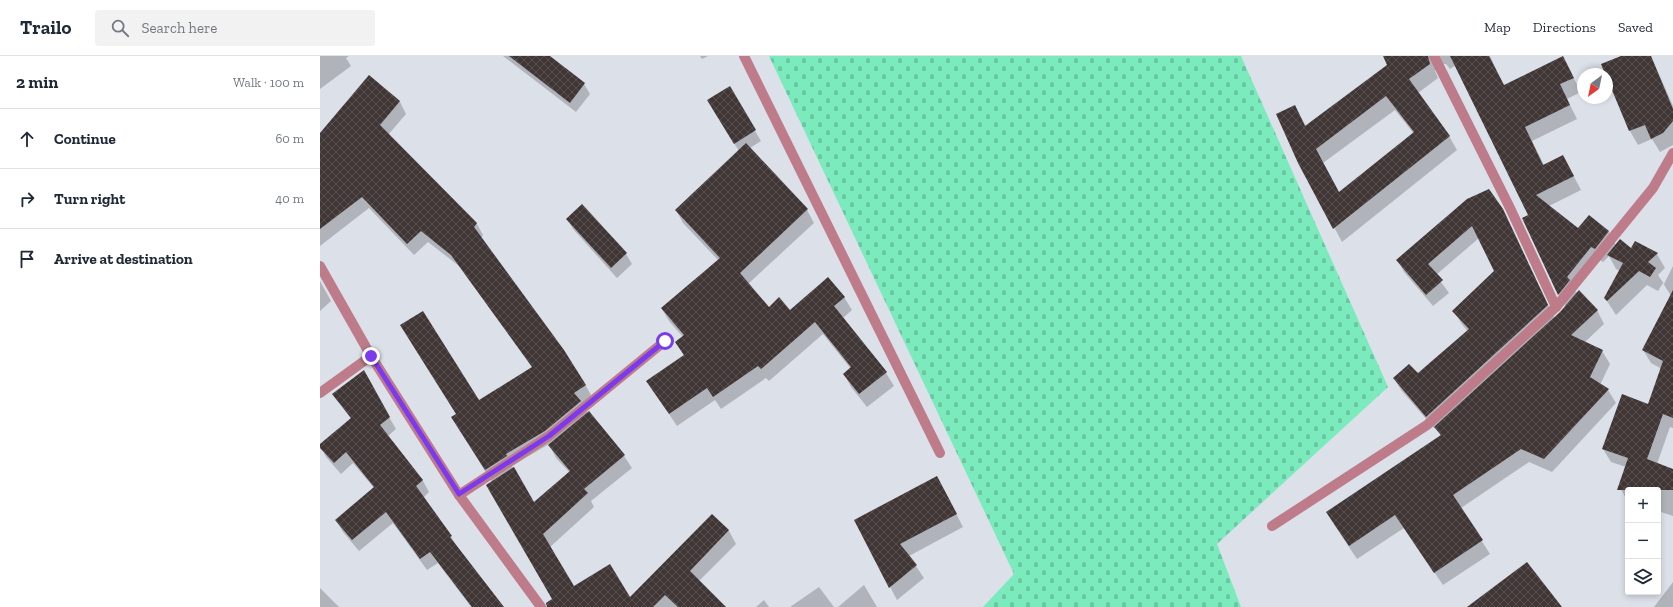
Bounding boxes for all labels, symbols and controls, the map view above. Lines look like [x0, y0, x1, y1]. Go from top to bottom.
search box [95, 10, 375, 46]
text: Trailo [20, 16, 71, 39]
icon: search [109, 17, 131, 39]
text: Search here [141, 19, 217, 37]
text: Map [1484, 19, 1511, 36]
text: Directions [1533, 19, 1596, 36]
text: Saved [1618, 19, 1653, 36]
north arrow [1577, 68, 1613, 104]
text: 2 min [16, 72, 58, 92]
text: Walk · 100 m [233, 75, 304, 90]
icon: ahead [16, 128, 38, 150]
text: Continue [54, 130, 116, 148]
text: 60 m [275, 131, 304, 146]
icon: right [16, 188, 38, 210]
text: Turn right [54, 190, 125, 208]
text: 40 m [275, 191, 304, 206]
icon: arrive [16, 248, 38, 270]
text: Arrive at destination [54, 250, 193, 268]
route start [656, 332, 674, 350]
route end [362, 347, 380, 365]
map controls [1625, 487, 1661, 595]
button: + [1625, 487, 1661, 523]
button: − [1625, 523, 1661, 559]
button: layers [1625, 559, 1661, 595]

